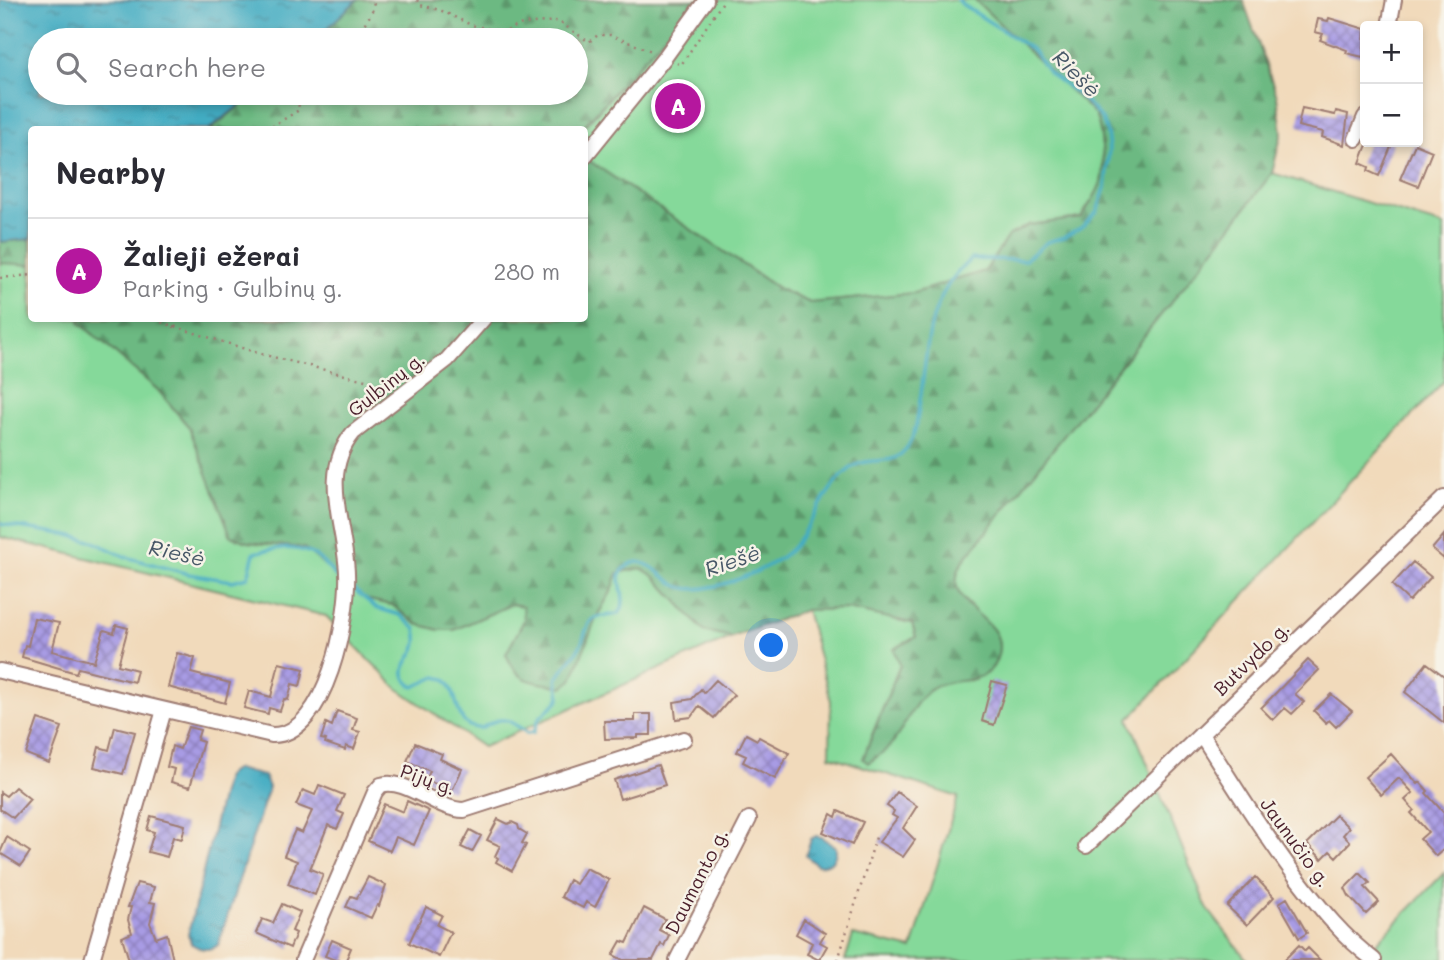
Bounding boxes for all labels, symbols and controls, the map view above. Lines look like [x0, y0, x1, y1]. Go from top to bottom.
map controls [1360, 21, 1423, 147]
button: + [1360, 21, 1423, 84]
search box [28, 28, 588, 105]
water label: Riešė [1047, 43, 1107, 103]
icon: search [52, 48, 90, 86]
text: Search here [108, 50, 266, 84]
pin: A [655, 80, 701, 132]
button: − [1360, 84, 1423, 147]
text: Nearby [56, 152, 166, 192]
text: Žalieji ežerai [123, 239, 301, 273]
text: A [71, 256, 87, 286]
text: 280 m [493, 256, 560, 286]
text: Parking · Gulbinų g. [123, 273, 343, 303]
street label: Gulbinų g. [343, 346, 429, 422]
water label: Riešė [146, 532, 208, 572]
water label: Riešė [701, 538, 763, 582]
street label: Butvydo g. [1208, 615, 1294, 701]
your location [754, 628, 788, 662]
street label: Pijų g. [397, 758, 459, 800]
street label: Jaunučio g. [1255, 792, 1337, 892]
street label: Daumanto g. [659, 824, 733, 938]

